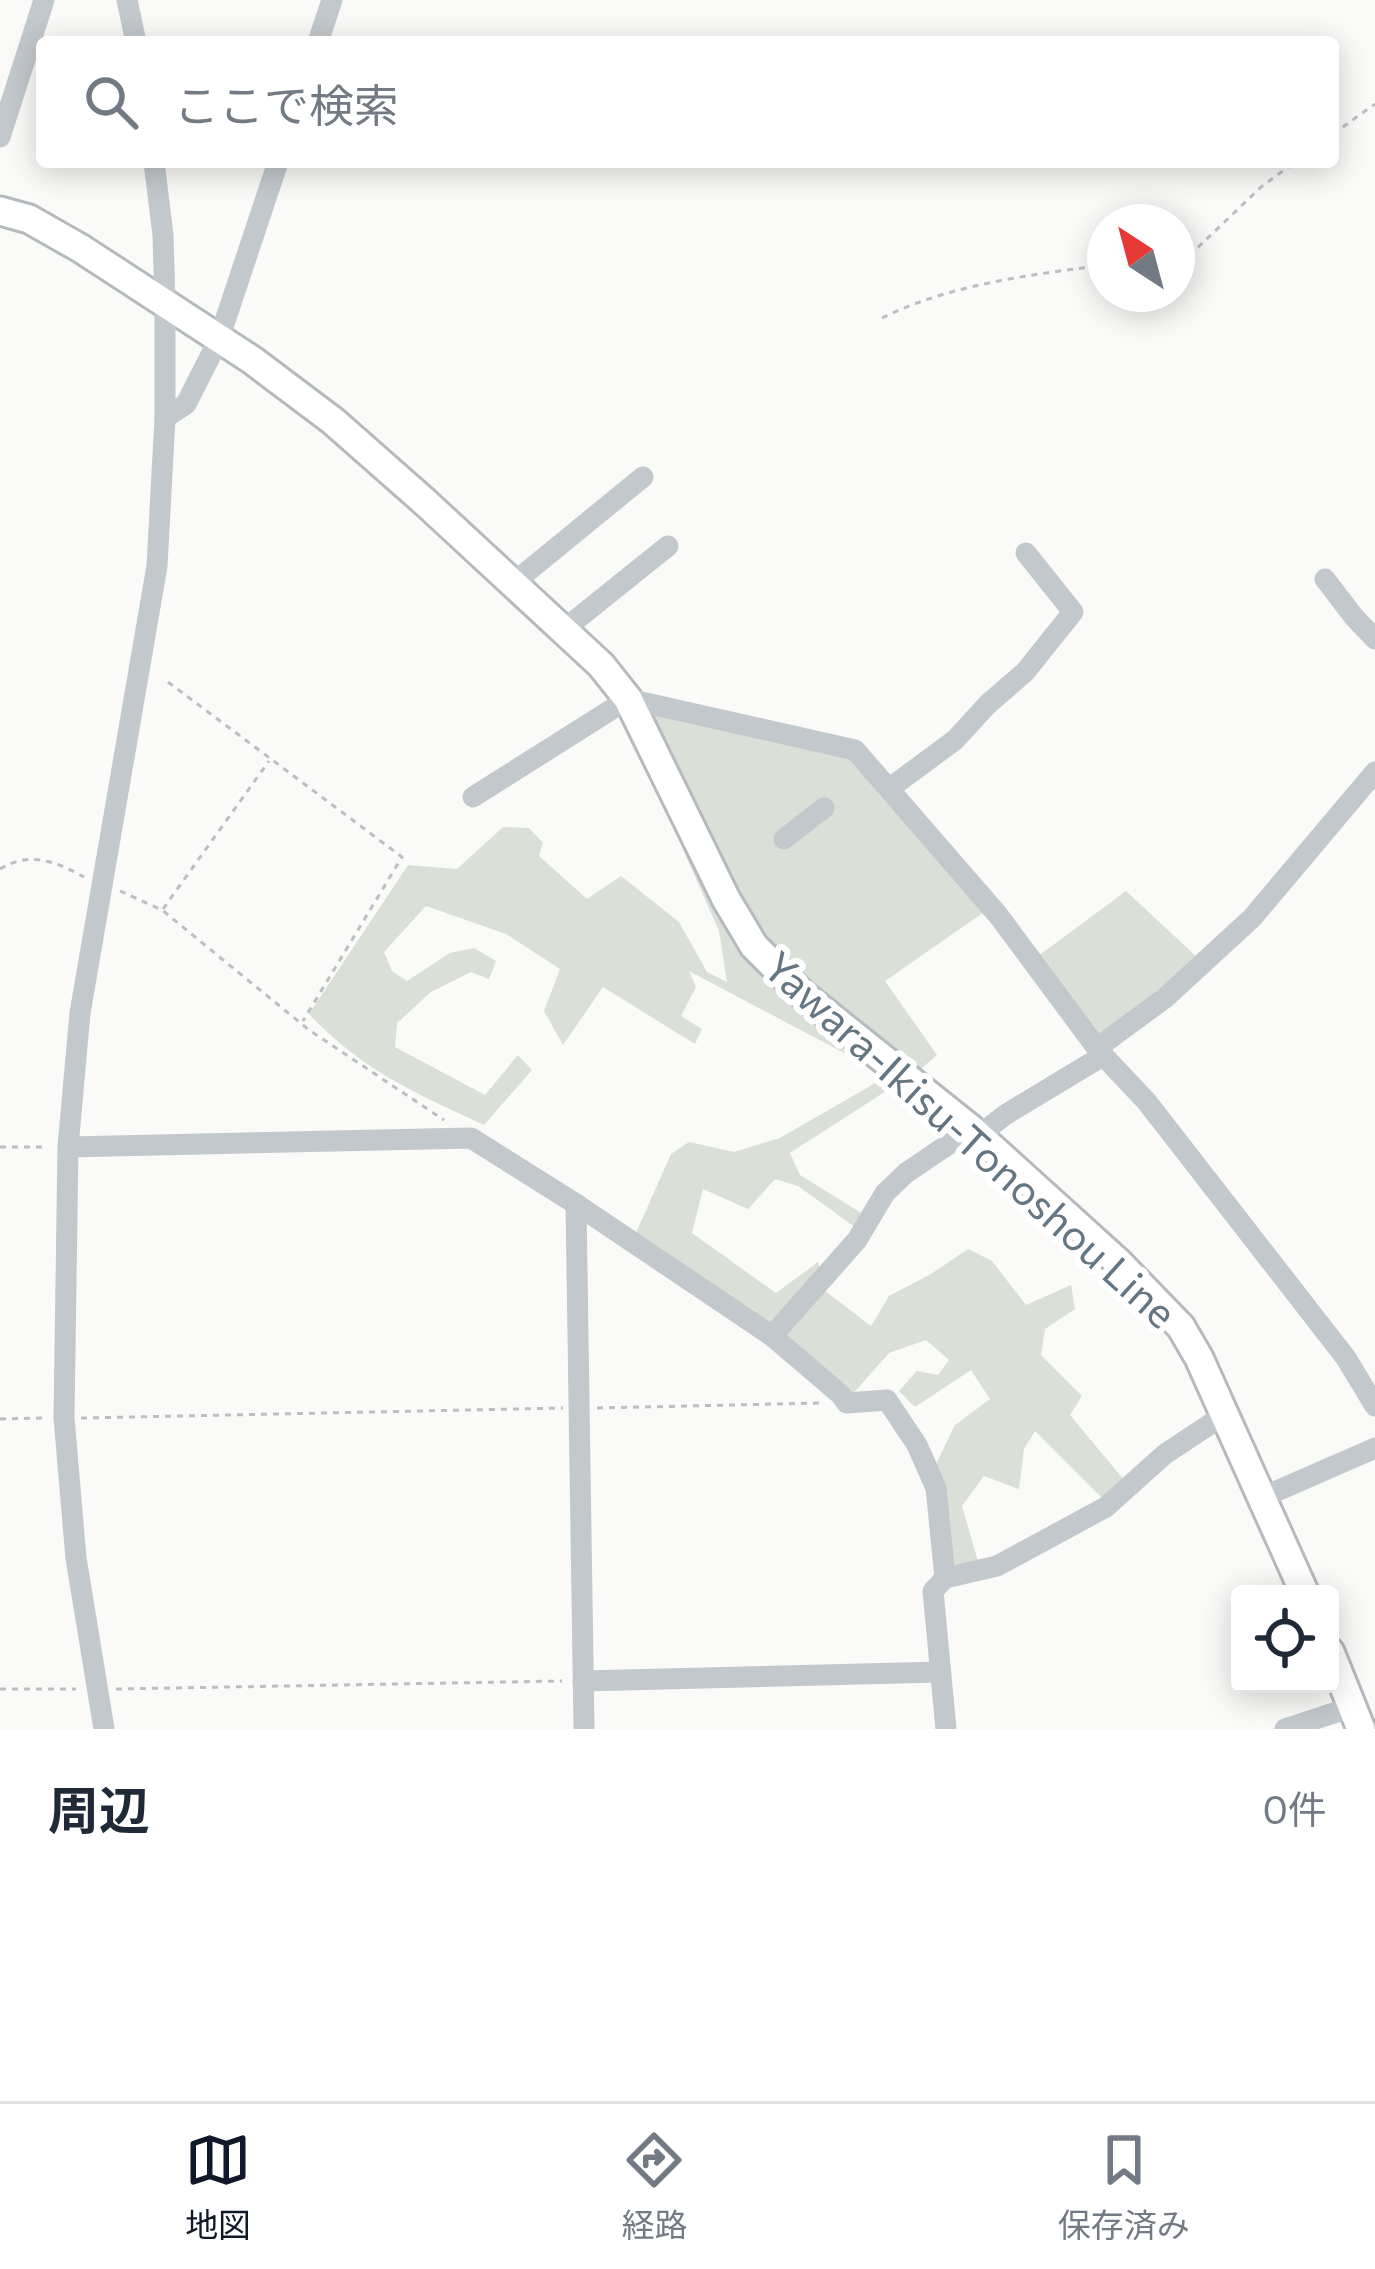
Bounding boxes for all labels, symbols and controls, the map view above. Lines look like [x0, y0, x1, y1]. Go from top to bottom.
search box [36, 36, 1339, 168]
icon: search [78, 69, 144, 135]
text: ここで検索 [174, 76, 399, 131]
north arrow [1087, 204, 1195, 312]
street label: Yawara-Ikisu-Tonoshou Line [754, 939, 1188, 1338]
map controls [1231, 1585, 1339, 1693]
button: locate [1231, 1585, 1339, 1693]
text: 周辺 [48, 1777, 150, 1840]
text: 0件 [1263, 1784, 1327, 1832]
tab: 地図 [185, 2127, 251, 2247]
tab: 経路 [621, 2127, 687, 2247]
tab: 保存済み [1058, 2127, 1190, 2247]

